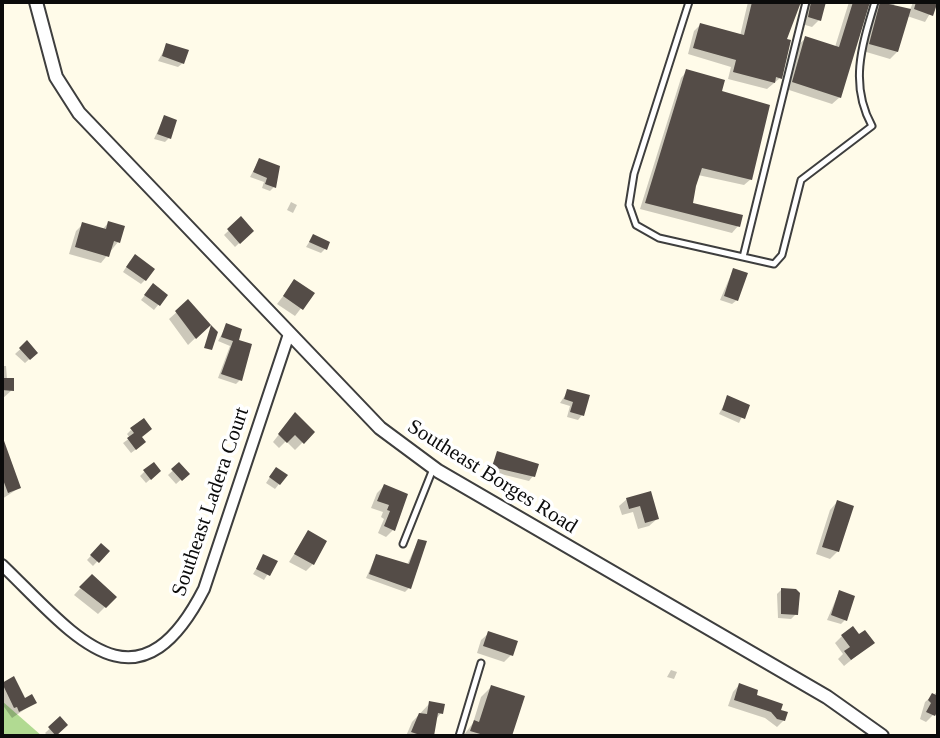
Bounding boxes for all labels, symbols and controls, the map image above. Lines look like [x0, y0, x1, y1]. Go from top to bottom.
street label: Southeast Ladera Court [167, 404, 255, 600]
street label: Southeast Borges Road [402, 414, 582, 540]

